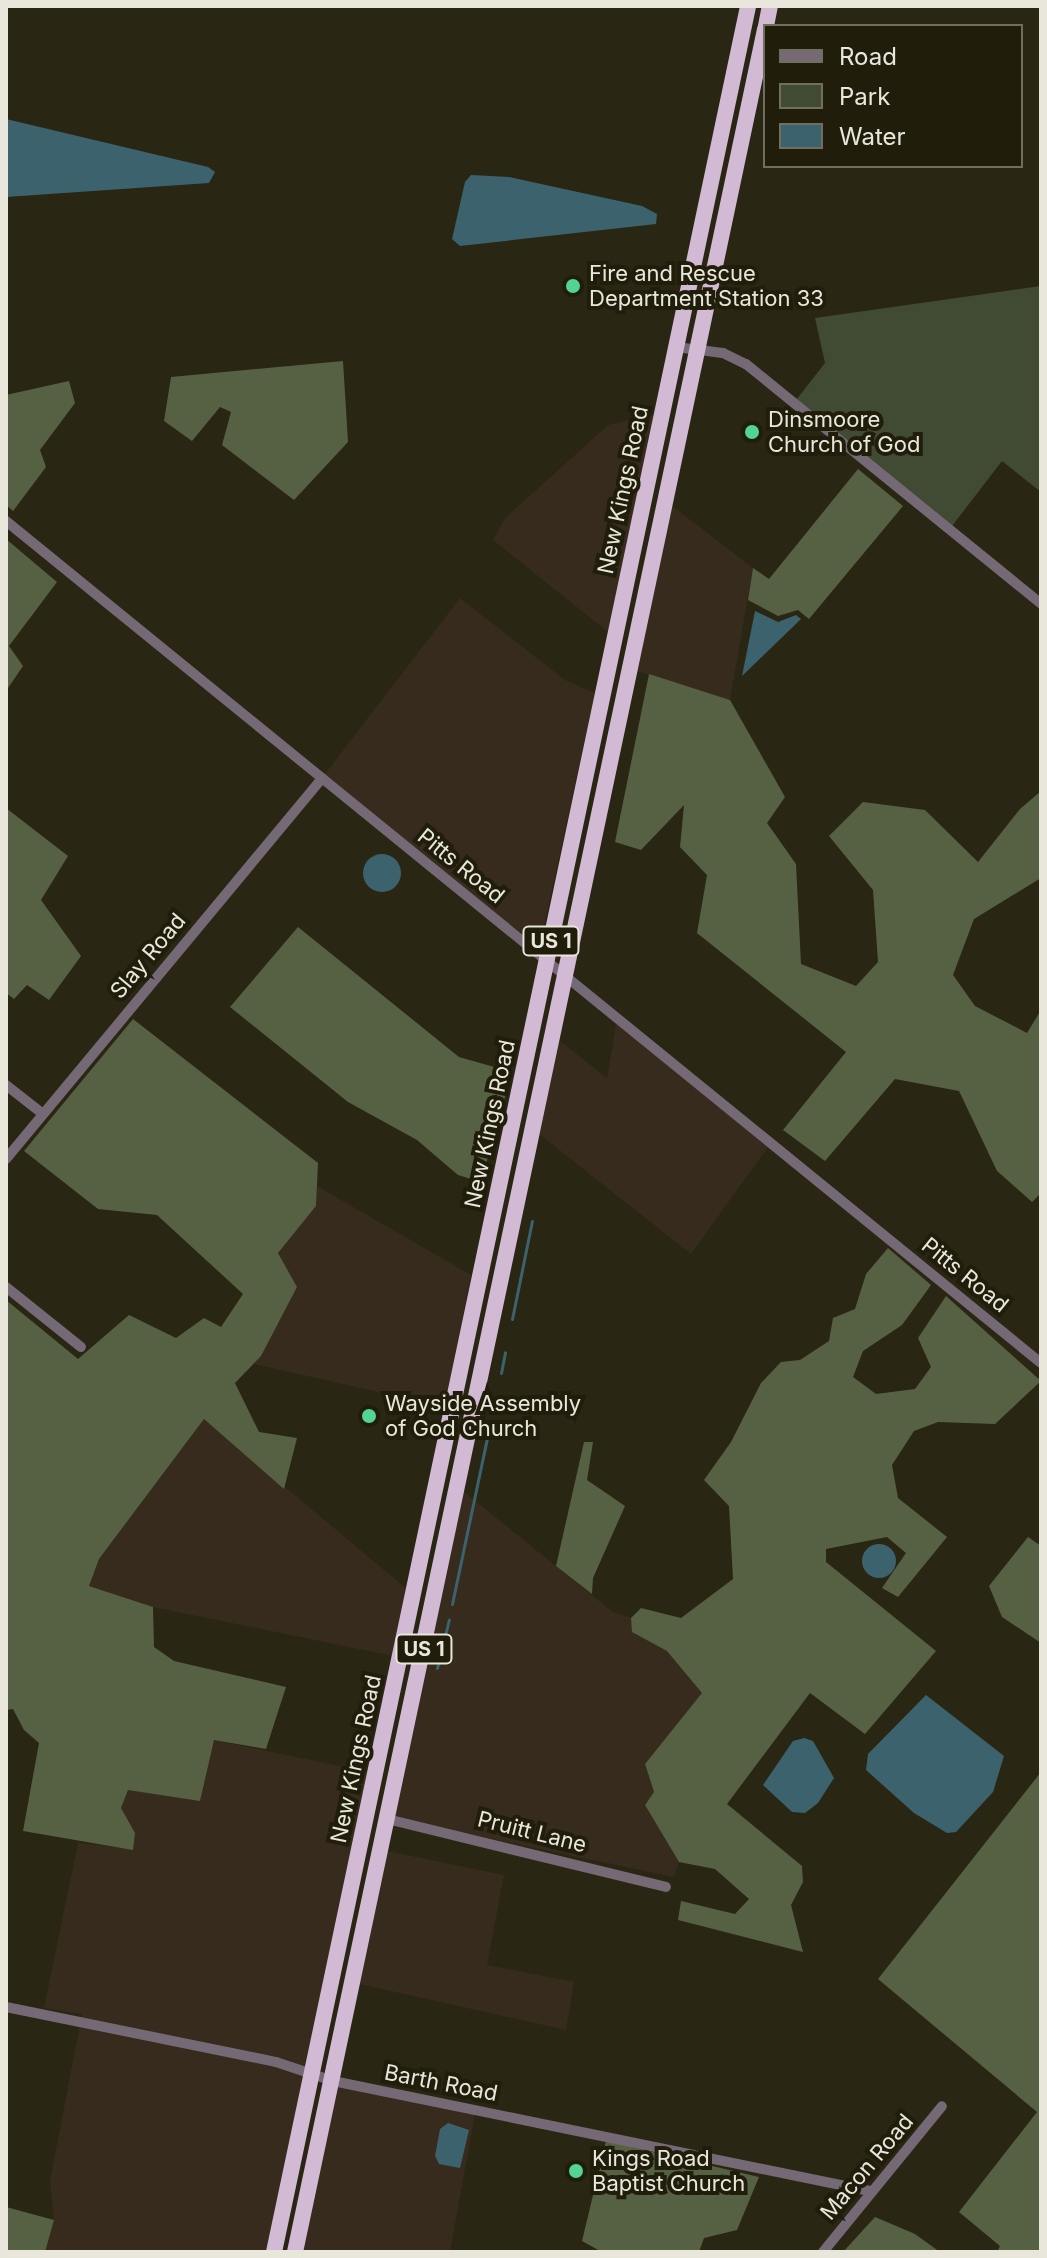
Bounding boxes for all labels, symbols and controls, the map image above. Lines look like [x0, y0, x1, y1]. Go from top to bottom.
legend [763, 24, 1023, 168]
text: Road [839, 42, 897, 71]
text: Park [839, 82, 890, 111]
text: Water [839, 122, 906, 151]
place label: Fire and Rescue Department Station 33 [589, 260, 824, 312]
marker: Fire and Rescue Department Station 33 [564, 277, 582, 295]
street label: New Kings Road [592, 404, 654, 576]
place label: Dinsmoore Church of God [768, 406, 920, 458]
marker: Dinsmoore Church of God [743, 423, 761, 441]
street label: Pitts Road [412, 823, 510, 909]
street label: Slay Road [105, 908, 191, 1004]
road number: US 1 [521, 925, 581, 957]
street label: New Kings Road [459, 1038, 521, 1210]
street label: Pitts Road [916, 1232, 1014, 1318]
place label: Wayside Assembly of God Church [385, 1390, 581, 1442]
marker: Wayside Assembly of God Church [360, 1407, 378, 1425]
road number: US 1 [394, 1633, 454, 1665]
street label: New Kings Road [325, 1673, 387, 1845]
street label: Pruitt Lane [475, 1806, 589, 1858]
street label: Barth Road [382, 2059, 500, 2107]
street label: Macon Road [815, 2109, 919, 2225]
place label: Kings Road Baptist Church [592, 2145, 745, 2196]
marker: Kings Road Baptist Church [567, 2162, 585, 2180]

